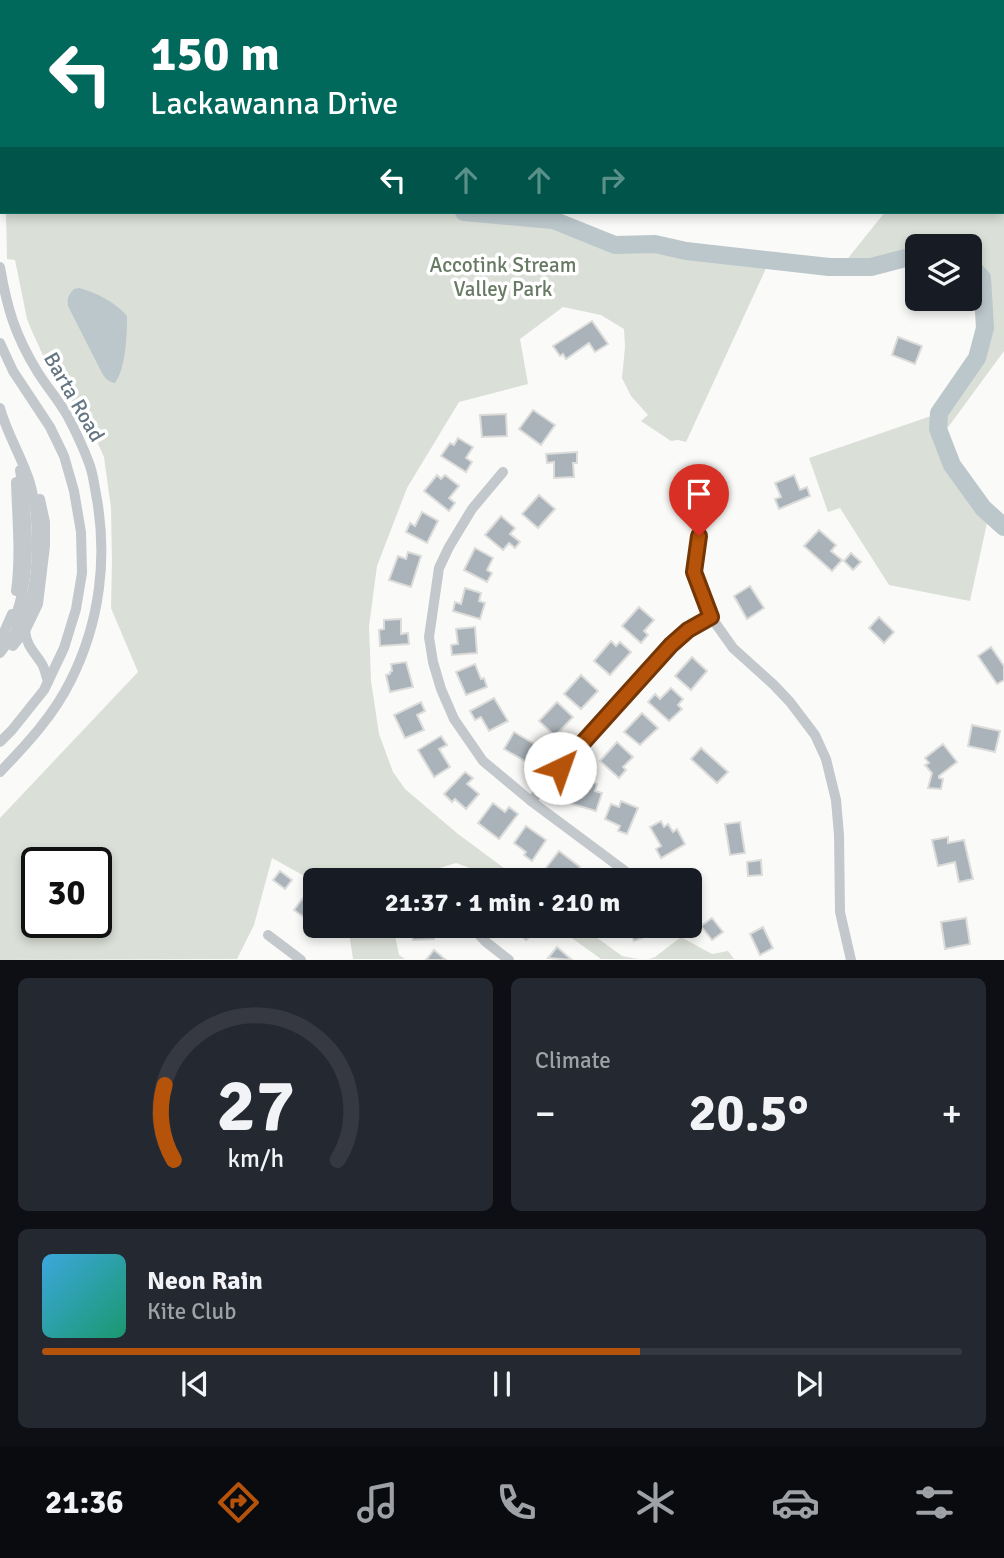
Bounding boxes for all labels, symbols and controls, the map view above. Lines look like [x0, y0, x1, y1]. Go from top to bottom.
text: 150 m [150, 24, 280, 84]
icon: left [35, 28, 126, 119]
text: Lackawanna Drive [150, 84, 398, 123]
icon: left [374, 161, 412, 199]
icon: ahead [447, 161, 485, 199]
icon: ahead [520, 161, 558, 199]
icon: right [593, 161, 631, 199]
map controls [905, 234, 982, 311]
button: layers [905, 234, 982, 311]
park label: Accotink Stream Valley Park [429, 252, 577, 302]
street label: Barta Road [38, 348, 110, 446]
pin [669, 464, 729, 536]
icon: arrive [680, 475, 718, 513]
position arrow [523, 731, 597, 805]
speed limit sign: 30 [21, 847, 112, 938]
text: 21:37 · 1 min · 210 m [385, 887, 620, 919]
text: Climate [535, 1046, 611, 1075]
text: 27 [216, 1063, 295, 1152]
text: 20.5° [689, 1081, 808, 1145]
text: − [535, 1090, 556, 1137]
text: + [941, 1090, 962, 1137]
text: km/h [227, 1143, 284, 1174]
text: Neon Rain [147, 1265, 263, 1297]
text: Kite Club [147, 1297, 236, 1326]
icon: previous [176, 1365, 214, 1403]
icon: pause [483, 1365, 521, 1403]
icon: next [790, 1365, 828, 1403]
icon: directions [214, 1478, 263, 1527]
icon: music [353, 1478, 402, 1527]
icon: phone [492, 1478, 541, 1527]
icon: climate [631, 1478, 680, 1527]
icon: car [771, 1478, 820, 1527]
icon: filters [910, 1478, 959, 1527]
text: 21:36 [45, 1483, 124, 1522]

